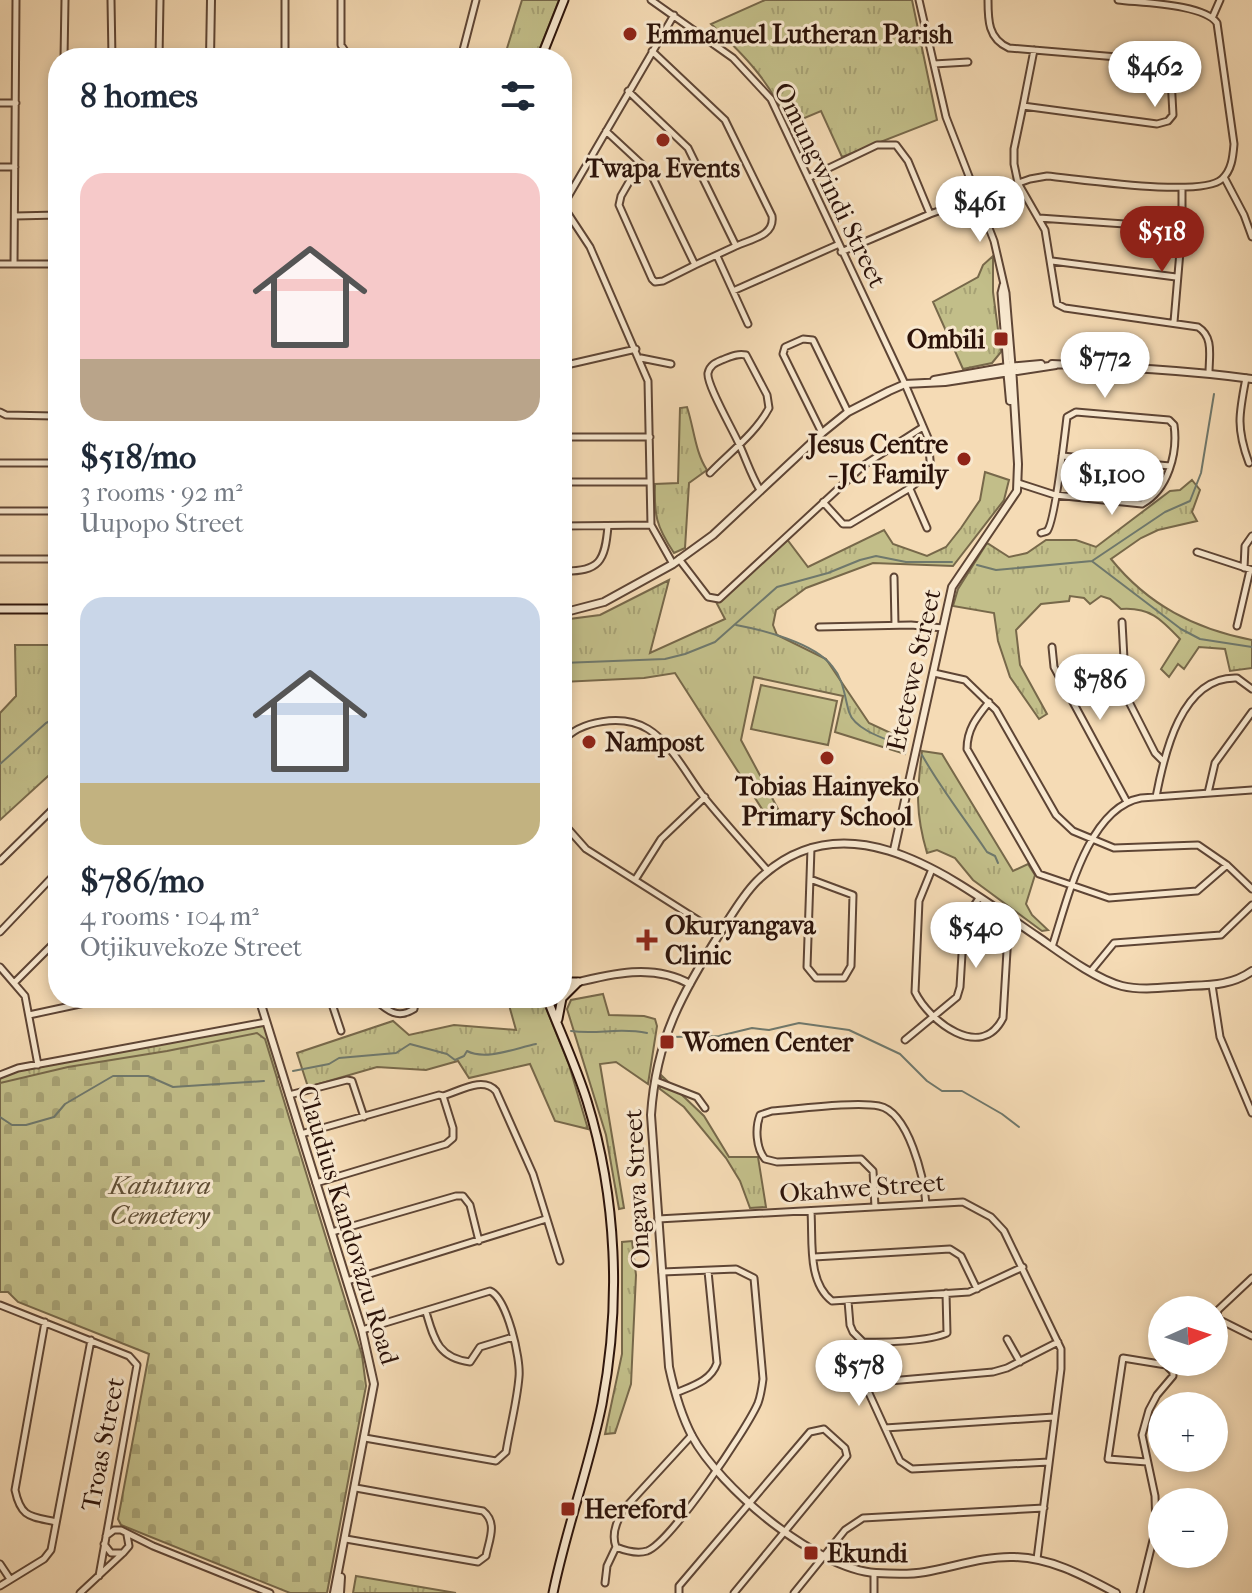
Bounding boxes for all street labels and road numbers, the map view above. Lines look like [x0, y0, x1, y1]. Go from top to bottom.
street label: Omungwindi Street [767, 77, 893, 293]
street label: Etetewe Street [880, 585, 948, 754]
street label: Claudius Kandovazu Road [291, 1082, 406, 1369]
street label: Ongava Street [617, 1108, 657, 1270]
street label: Okahwe Street [778, 1167, 946, 1209]
street label: Troas Street [75, 1374, 131, 1514]

